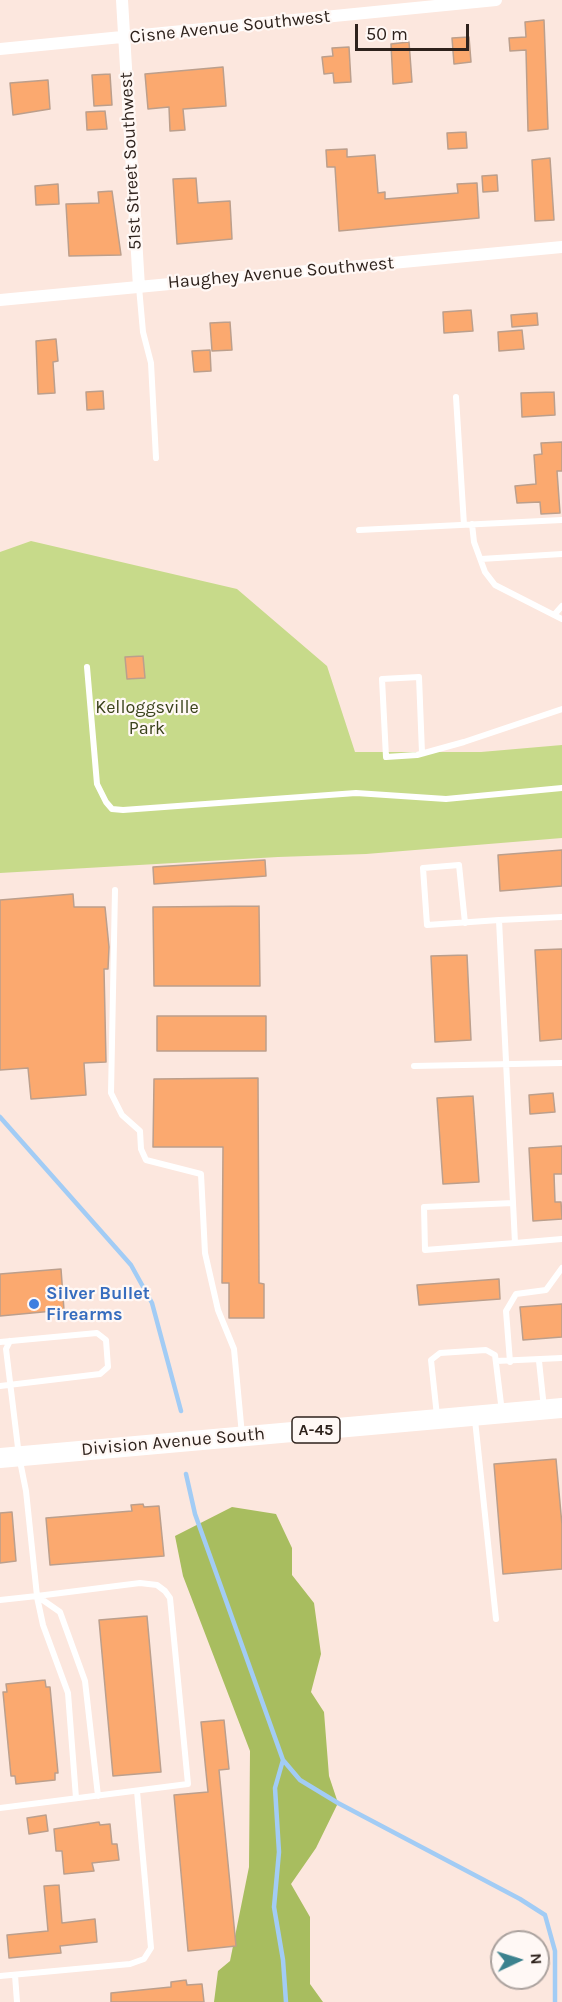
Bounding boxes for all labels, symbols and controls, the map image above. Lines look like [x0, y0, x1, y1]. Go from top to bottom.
street label: Cisne Avenue Southwest [129, 6, 331, 48]
scale bar [358, 12, 472, 50]
text: 50 m [366, 23, 408, 45]
street label: 51st Street Southwest [116, 72, 146, 250]
street label: Haughey Avenue Southwest [167, 252, 395, 294]
park label: Kelloggsville Park [95, 697, 199, 740]
place label: Silver Bullet Firearms [46, 1283, 150, 1326]
marker: Silver Bullet Firearms [27, 1297, 41, 1311]
road number: A-45 [292, 1417, 340, 1443]
street label: Division Avenue South [80, 1423, 266, 1461]
north arrow [490, 1930, 550, 1990]
text: N [527, 1952, 546, 1965]

